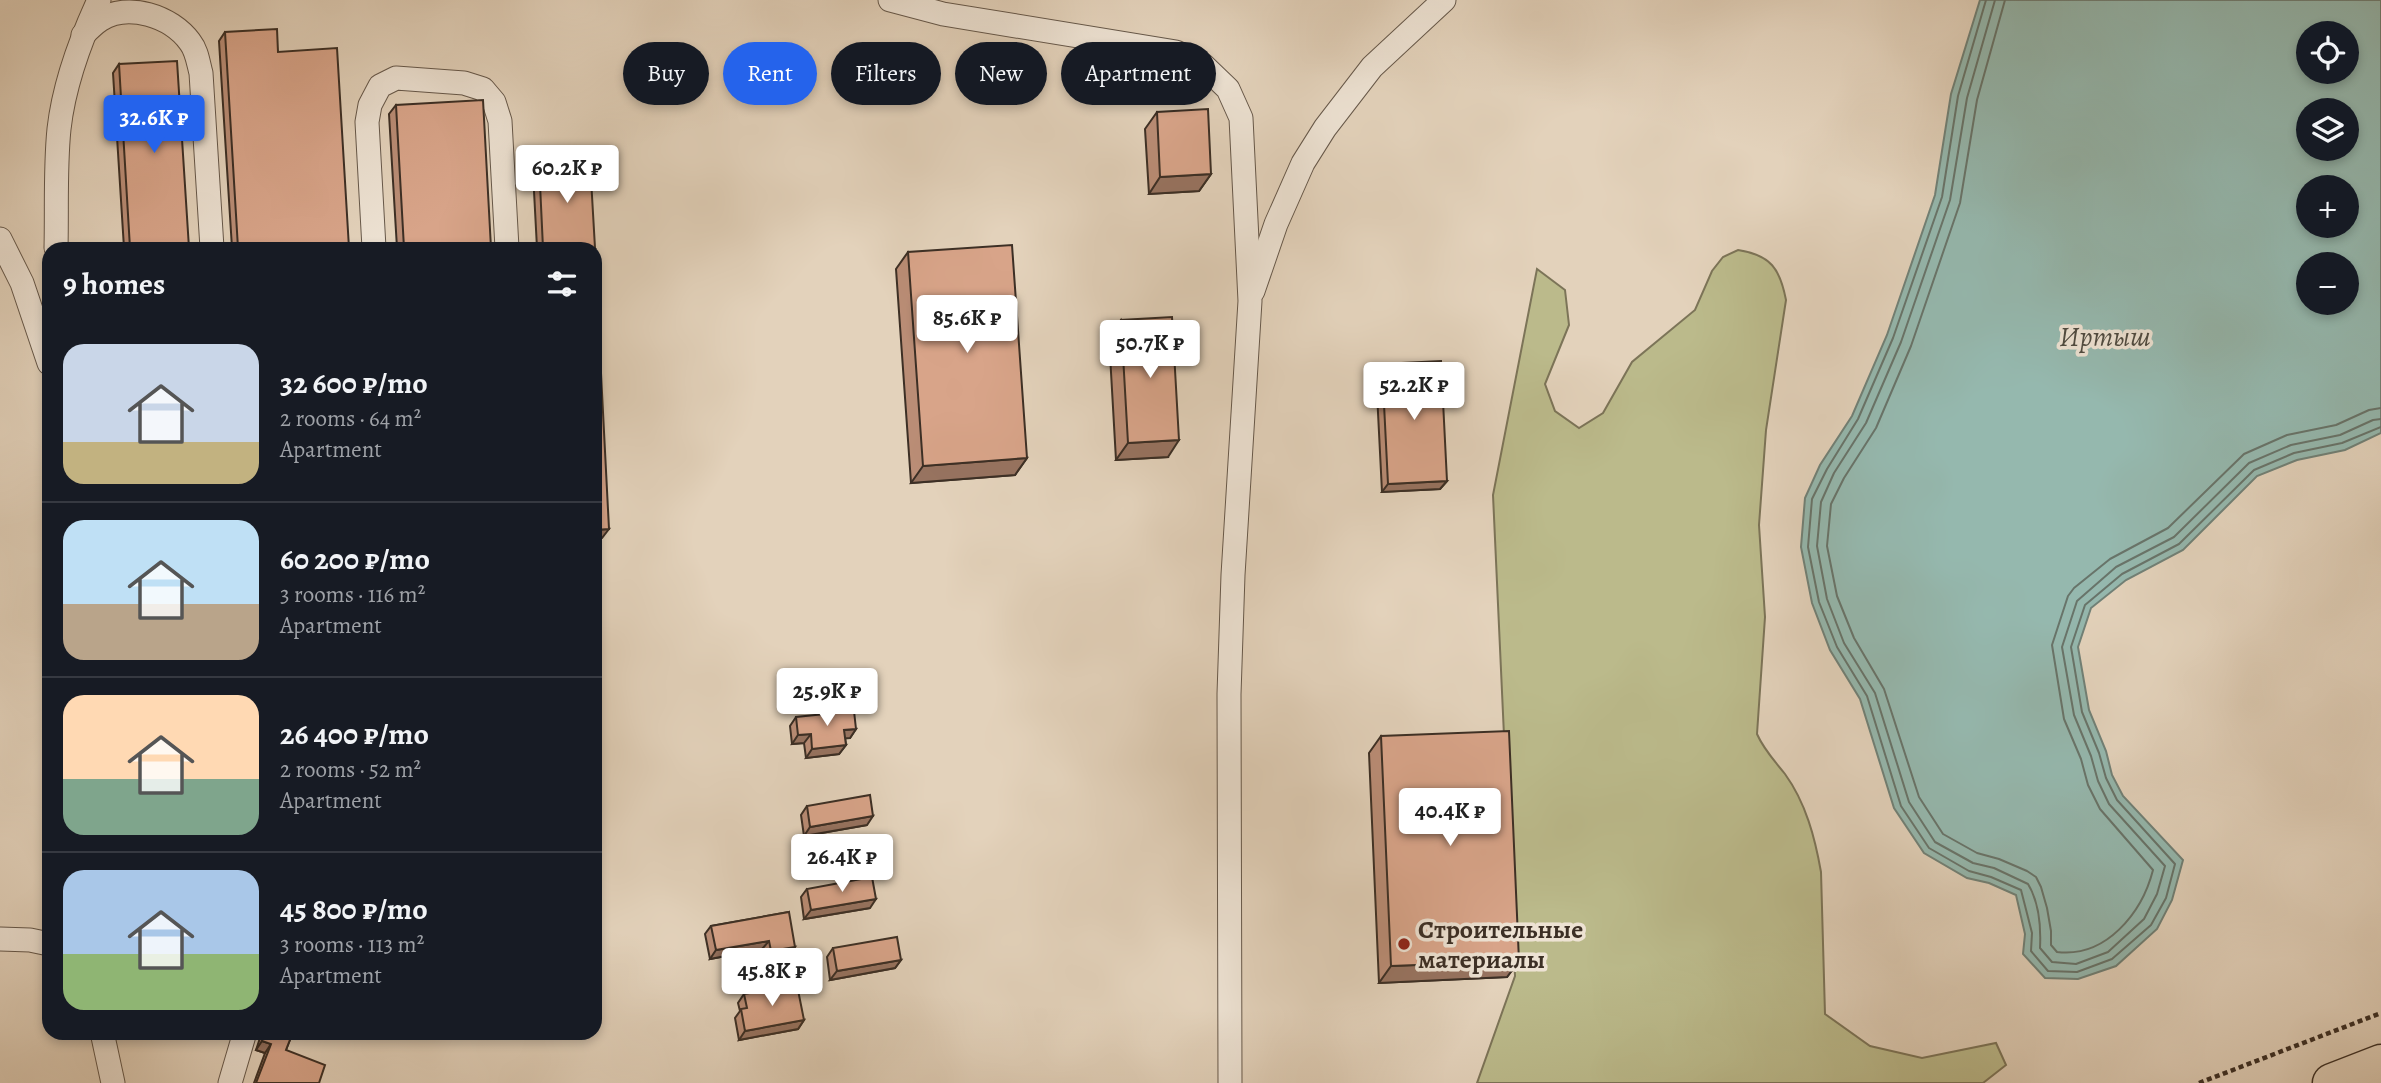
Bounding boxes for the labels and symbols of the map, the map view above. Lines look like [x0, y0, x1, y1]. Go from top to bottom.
pin: 32.6K ₽ [89, 96, 219, 155]
pin: 60.2K ₽ [502, 146, 632, 205]
pin: 85.6K ₽ [902, 296, 1032, 355]
water label: Иртыш [2059, 318, 2151, 356]
pin: 50.7K ₽ [1085, 320, 1215, 380]
pin: 52.2K ₽ [1349, 362, 1479, 422]
pin: 25.9K ₽ [762, 668, 892, 728]
pin: 40.4K ₽ [1385, 788, 1515, 848]
pin: 26.4K ₽ [777, 834, 907, 894]
place label: Строительные материалы [1418, 912, 1583, 977]
marker: Строительные материалы [1396, 936, 1412, 952]
pin: 45.8K ₽ [707, 948, 837, 1008]

